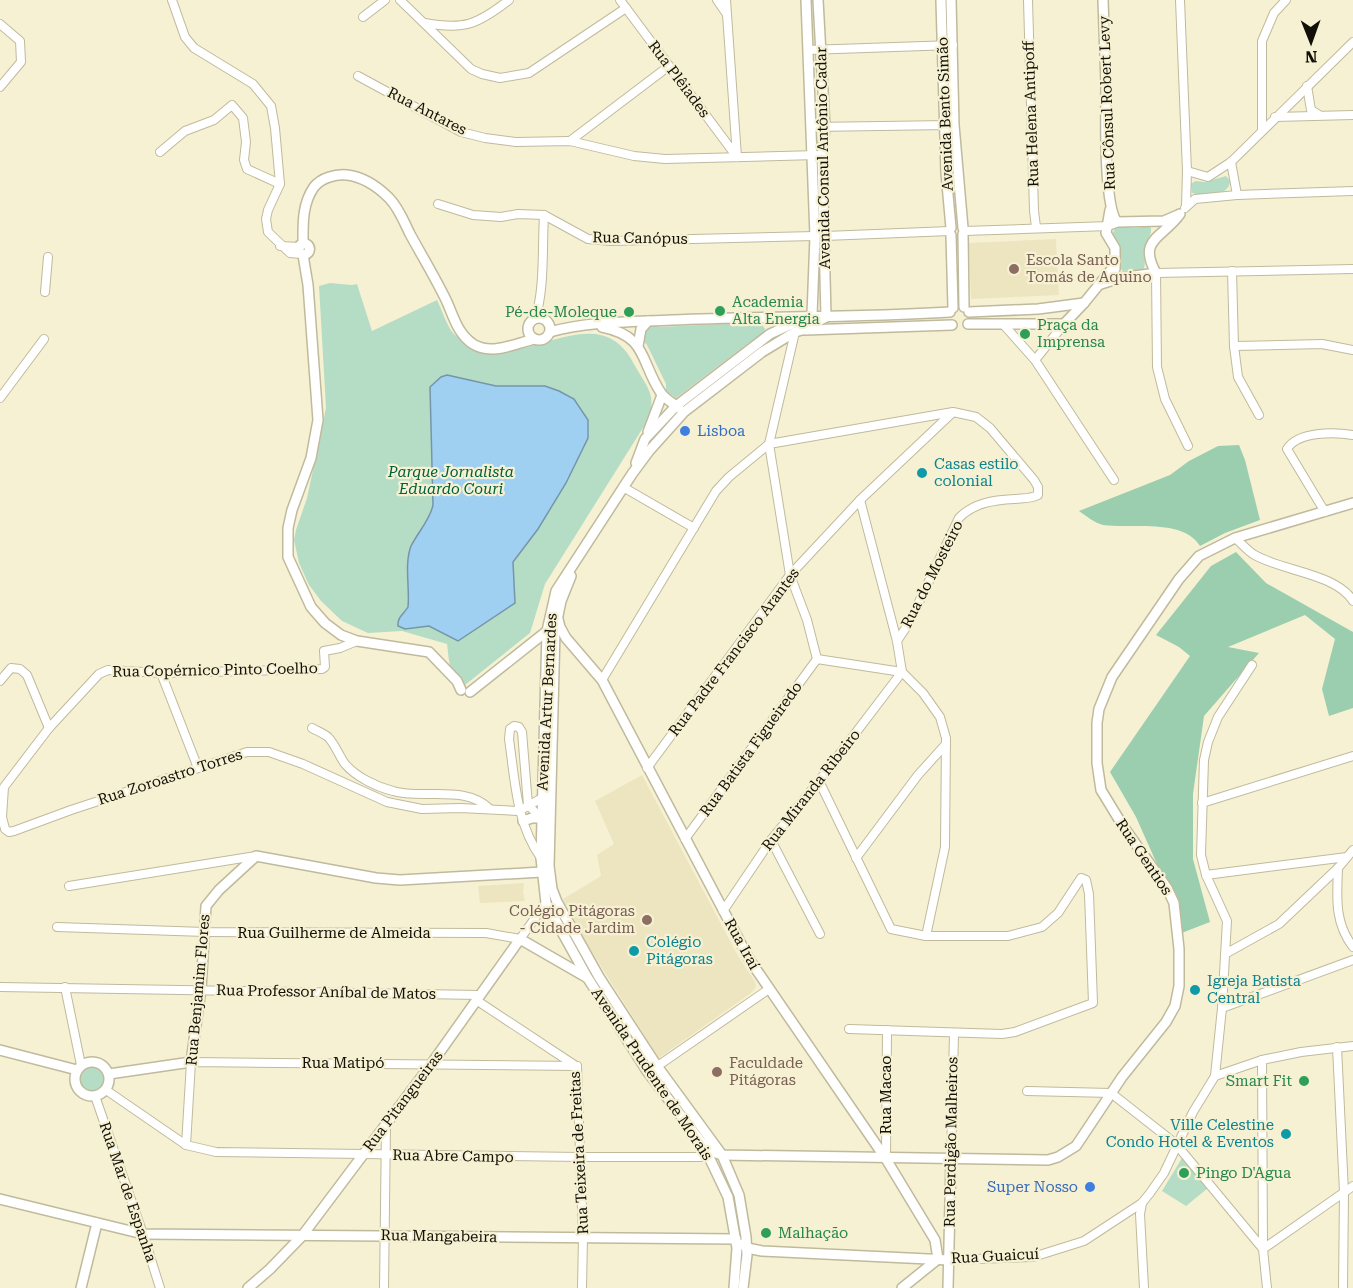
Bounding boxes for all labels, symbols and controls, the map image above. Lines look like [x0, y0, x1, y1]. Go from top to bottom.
north arrow [1281, 12, 1341, 72]
street label: Rua Cônsul Robert Levy [1095, 15, 1119, 190]
street label: Rua Plêiades [644, 37, 714, 121]
street label: Avenida Bento Simão [933, 37, 957, 191]
street label: Rua Helena Antipoff [1019, 39, 1043, 188]
street label: Avenida Consul Antônio Cadar [812, 47, 834, 269]
text: N [1305, 47, 1318, 66]
street label: Rua Antares [384, 83, 470, 139]
street label: Rua Canópus [592, 228, 688, 248]
place label: Escola Santo Tomás de Aquino [1026, 251, 1152, 286]
marker: Escola Santo Tomás de Aquino [1007, 262, 1021, 276]
place label: Academia Alta Energia [732, 293, 820, 328]
place label: Pé-de-Moleque [505, 303, 617, 321]
marker: Academia Alta Energia [713, 304, 727, 318]
marker: Pé-de-Moleque [622, 305, 636, 319]
place label: Praça da Imprensa [1037, 316, 1105, 351]
marker: Praça da Imprensa [1018, 327, 1032, 341]
place label: Lisboa [697, 422, 745, 440]
marker: Lisboa [678, 424, 692, 438]
place label: Casas estilo colonial [934, 455, 1019, 490]
park label: Parque Jornalista Eduardo Couri [387, 463, 514, 498]
marker: Casas estilo colonial [915, 466, 929, 480]
street label: Rua do Mosteiro [897, 517, 967, 631]
street label: Rua Padre Francisco Arantes [665, 564, 803, 740]
street label: Avenida Artur Bernardes [533, 613, 561, 791]
street label: Rua Copérnico Pinto Coelho [112, 659, 318, 681]
street label: Rua Batista Figueiredo [696, 678, 806, 820]
street label: Rua Miranda Ribeiro [758, 726, 864, 854]
street label: Rua Zoroastro Torres [95, 745, 245, 809]
street label: Rua Gentios [1112, 815, 1176, 899]
place label: Colégio Pitágoras - Cidade Jardim [509, 902, 635, 937]
street label: Rua Benjamim Flores [182, 913, 214, 1067]
marker: Colégio Pitágoras - Cidade Jardim [640, 913, 654, 927]
street label: Rua Iraí [721, 915, 764, 973]
street label: Rua Guilherme de Almeida [237, 924, 431, 942]
place label: Colégio Pitágoras [646, 933, 713, 968]
marker: Colégio Pitágoras [627, 944, 641, 958]
place label: Igreja Batista Central [1207, 972, 1301, 1007]
street label: Rua Professor Aníbal de Matos [216, 981, 436, 1003]
marker: Igreja Batista Central [1188, 983, 1202, 997]
street label: Avenida Prudente de Morais [587, 984, 717, 1164]
street label: Rua Pitangueiras [359, 1047, 447, 1155]
street label: Rua Matipó [302, 1054, 384, 1072]
place label: Faculdade Pitágoras [729, 1054, 803, 1089]
street label: Rua Macao [877, 1055, 895, 1135]
street label: Rua Perdigão Malheiros [941, 1057, 961, 1227]
marker: Faculdade Pitágoras [710, 1065, 724, 1079]
street label: Rua Teixeira de Freitas [566, 1071, 592, 1235]
place label: Smart Fit [1226, 1072, 1292, 1090]
marker: Smart Fit [1297, 1074, 1311, 1088]
place label: Ville Celestine Condo Hotel & Eventos [1106, 1116, 1274, 1151]
street label: Rua Mar de Espanha [96, 1119, 160, 1265]
marker: Ville Celestine Condo Hotel & Eventos [1279, 1127, 1293, 1141]
street label: Rua Abre Campo [392, 1146, 514, 1166]
place label: Pingo D'Agua [1196, 1164, 1291, 1182]
marker: Pingo D'Agua [1177, 1166, 1191, 1180]
place label: Super Nosso [987, 1178, 1078, 1196]
marker: Super Nosso [1083, 1180, 1097, 1194]
place label: Malhação [778, 1224, 848, 1242]
street label: Rua Mangabeira [381, 1226, 497, 1246]
marker: Malhação [759, 1226, 773, 1240]
street label: Rua Guaicuí [950, 1245, 1040, 1267]

